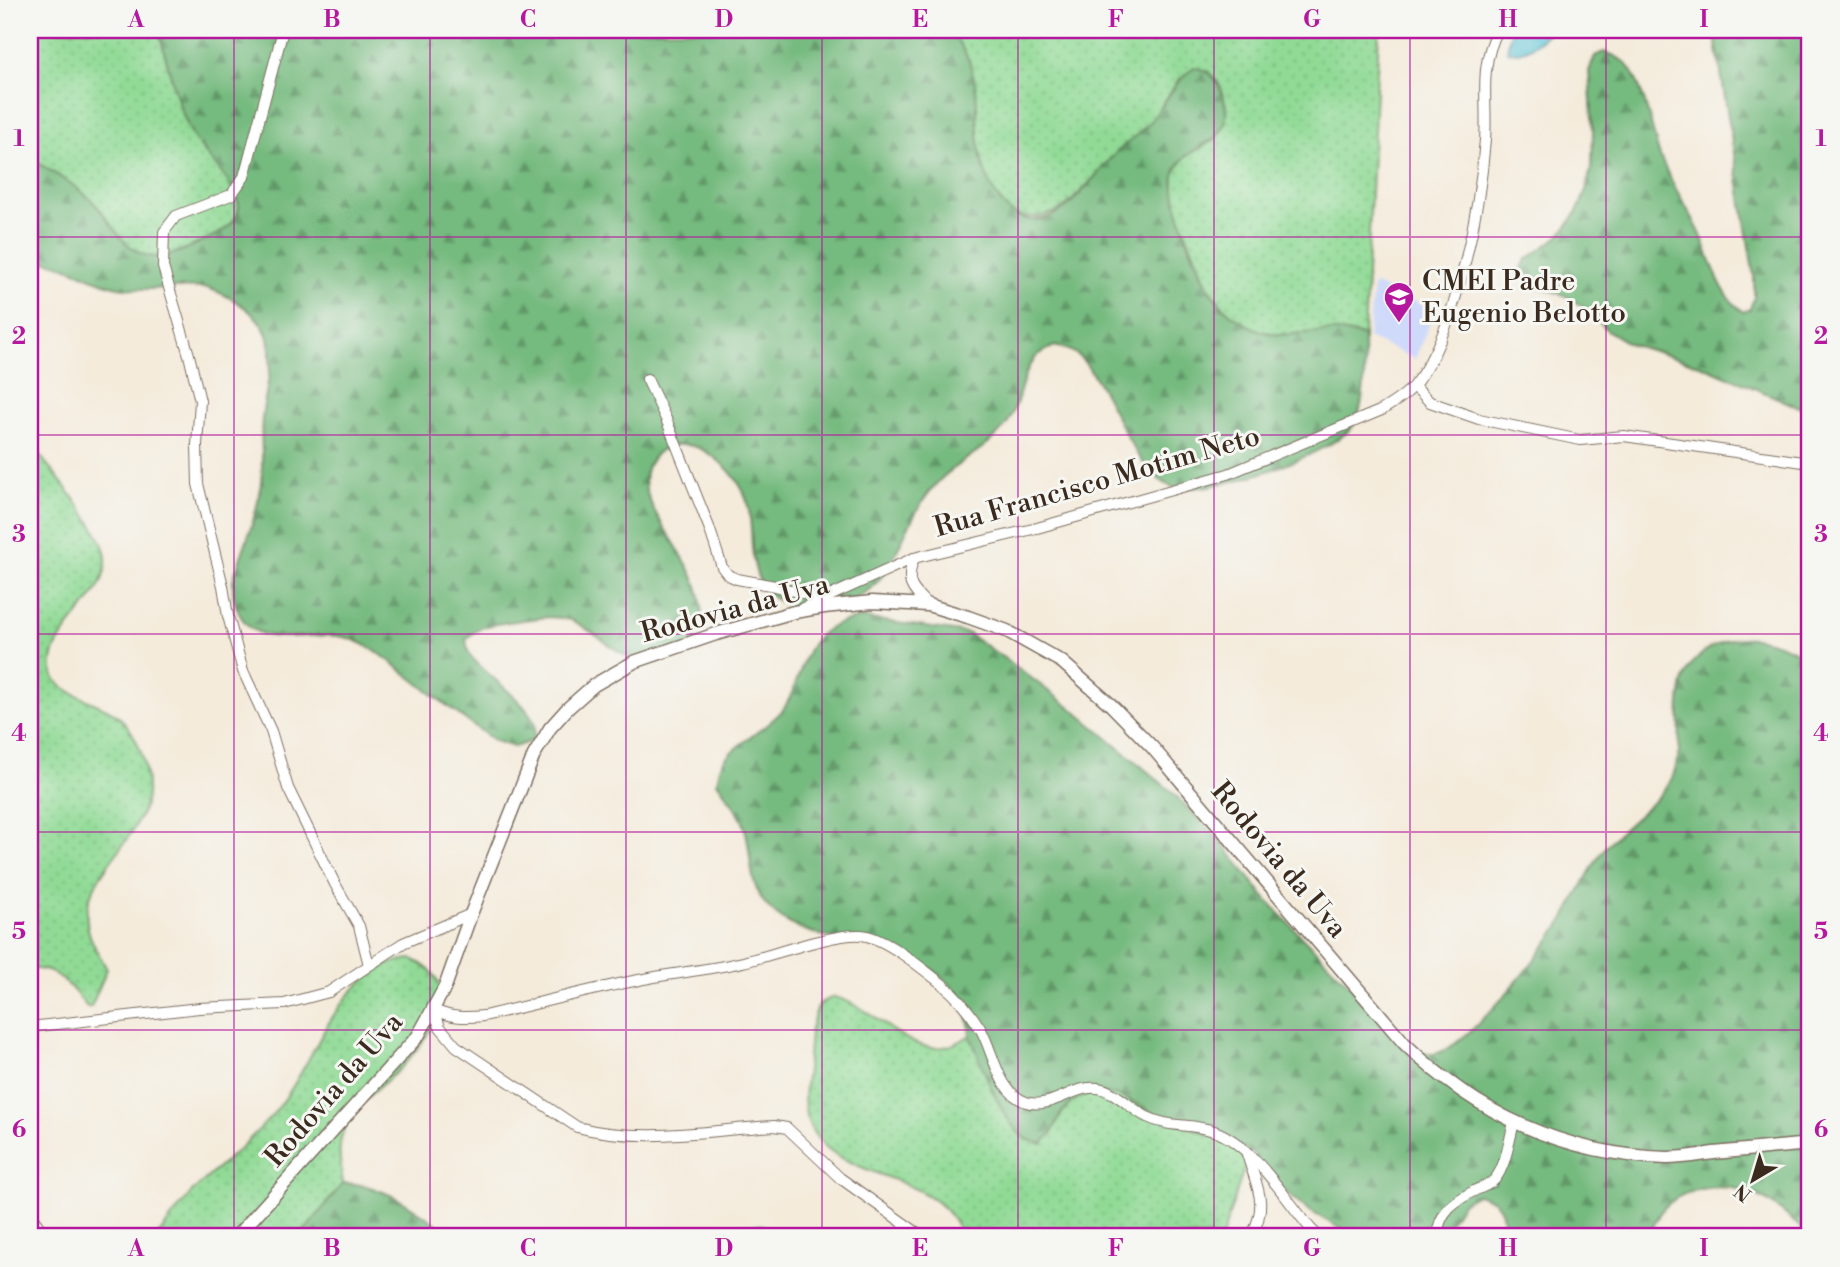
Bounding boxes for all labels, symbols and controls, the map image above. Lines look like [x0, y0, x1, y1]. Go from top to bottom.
text: A [127, 6, 145, 34]
text: B [323, 6, 341, 34]
text: C [520, 6, 536, 34]
text: D [715, 6, 733, 34]
text: E [912, 6, 928, 34]
text: F [1108, 6, 1124, 34]
text: G [1303, 6, 1321, 34]
text: H [1499, 6, 1518, 34]
text: I [1700, 6, 1709, 34]
text: 1 [13, 125, 25, 153]
text: 1 [1815, 125, 1827, 153]
place label: CMEI Padre Eugenio Belotto [1422, 264, 1626, 331]
school or university icon: CMEI Padre Eugenio Belotto [1382, 280, 1416, 324]
text: 2 [12, 323, 26, 351]
text: 2 [1814, 323, 1828, 351]
street label: Rua Francisco Motim Neto [930, 419, 1264, 545]
text: 3 [12, 521, 26, 549]
text: 3 [1814, 521, 1828, 549]
street label: Rodovia da Uva [637, 567, 834, 651]
text: 4 [11, 720, 27, 748]
text: 4 [1813, 720, 1829, 748]
street label: Rodovia da Uva [1203, 775, 1355, 946]
text: 5 [12, 918, 26, 946]
text: 5 [1814, 918, 1828, 946]
street label: Rodovia da Uva [257, 1005, 411, 1174]
text: 6 [12, 1116, 26, 1144]
text: 6 [1814, 1116, 1828, 1144]
north arrow [1717, 1144, 1787, 1214]
text: N [1730, 1179, 1756, 1207]
text: A [127, 1235, 145, 1263]
text: B [323, 1235, 341, 1263]
text: C [520, 1235, 536, 1263]
text: D [715, 1235, 733, 1263]
text: E [912, 1235, 928, 1263]
text: F [1108, 1235, 1124, 1263]
text: G [1303, 1235, 1321, 1263]
text: H [1499, 1235, 1518, 1263]
text: I [1700, 1235, 1709, 1263]

